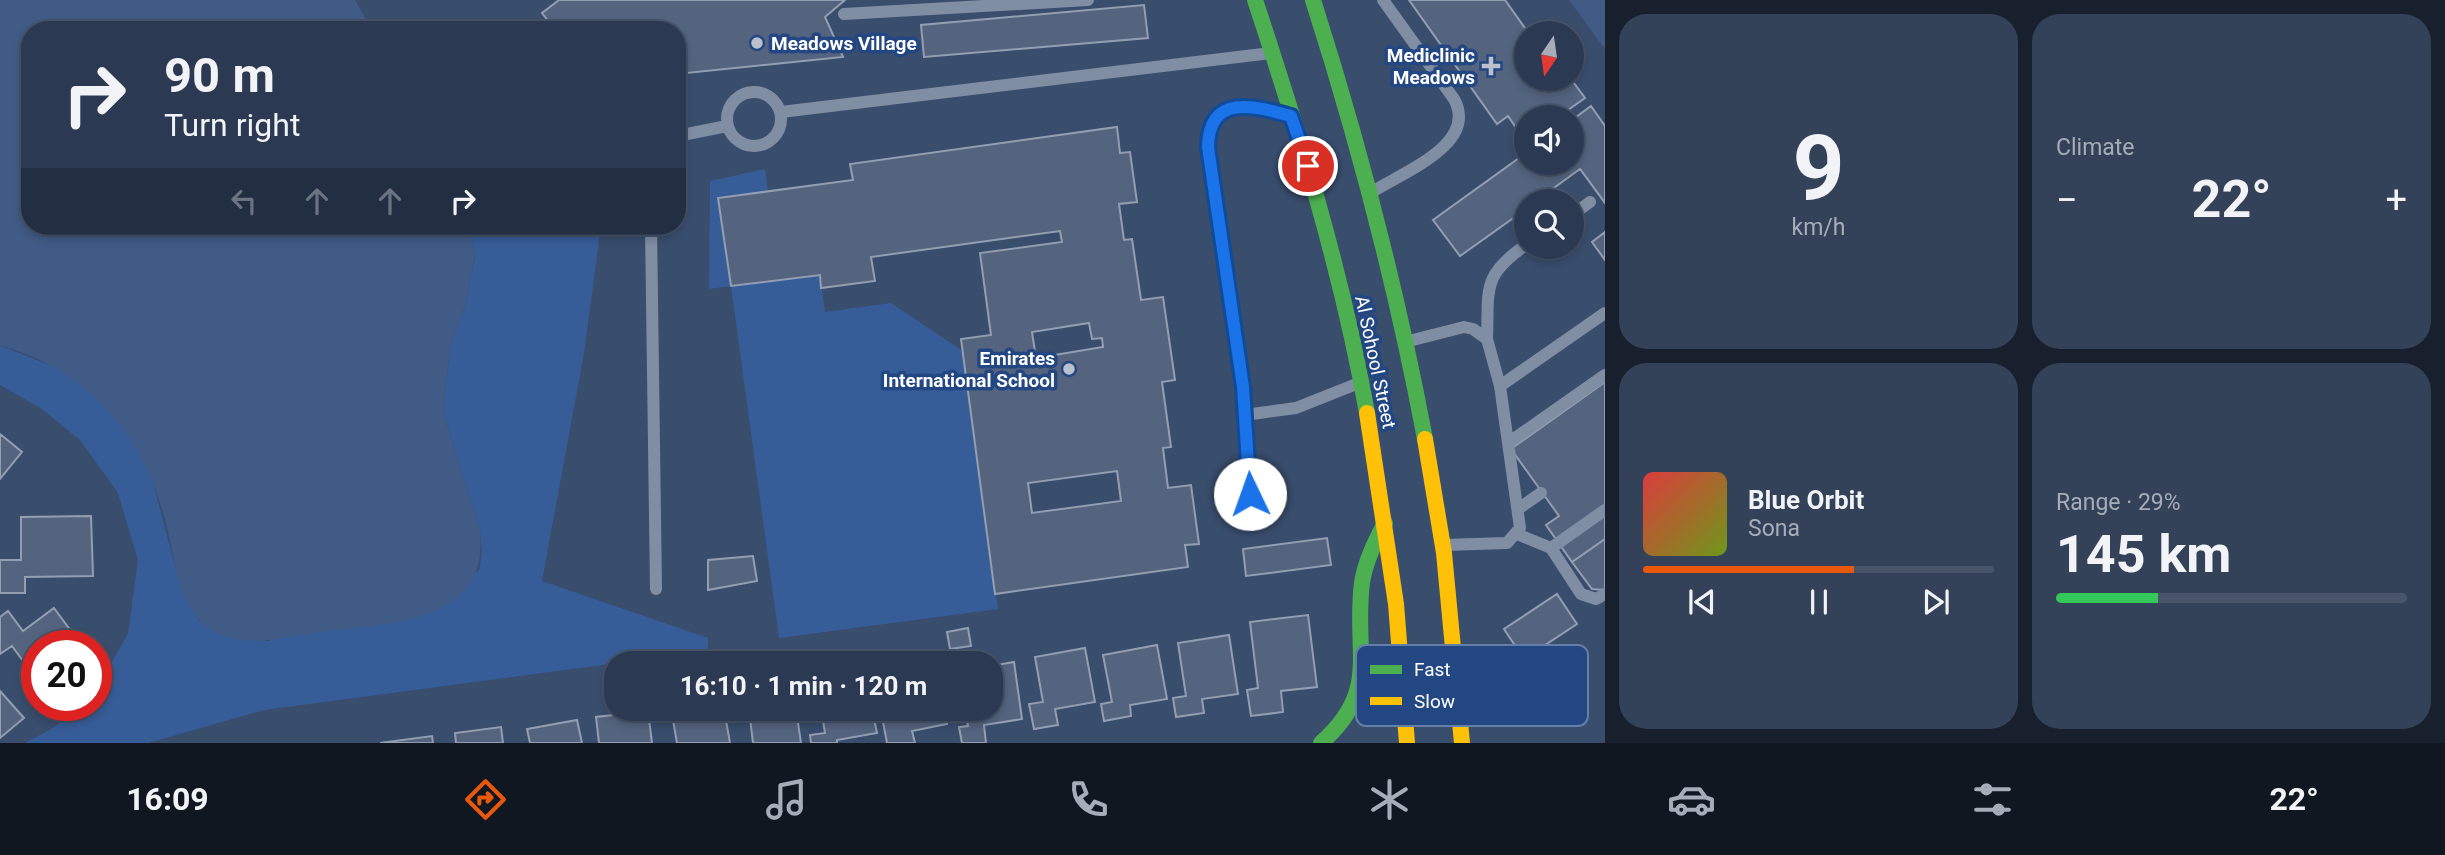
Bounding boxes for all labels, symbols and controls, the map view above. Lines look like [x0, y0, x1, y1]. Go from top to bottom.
north arrow [1514, 21, 1584, 91]
map controls [1514, 21, 1584, 259]
place label: Meadows Village [771, 32, 917, 55]
marker: Meadows Village [749, 35, 765, 51]
place label: Mediclinic Meadows [1387, 44, 1475, 89]
text: 90 m [164, 47, 275, 104]
icon: right [49, 49, 140, 140]
marker: Mediclinic Meadows [1481, 56, 1501, 76]
button: sound [1514, 105, 1584, 175]
text: Turn right [164, 106, 300, 144]
text: 9 [1792, 115, 1845, 221]
text: Climate [2056, 134, 2135, 161]
pin [1278, 136, 1338, 196]
icon: arrive [1289, 147, 1327, 185]
text: 22° [2192, 169, 2272, 230]
text: − [2056, 178, 2078, 222]
text: + [2385, 178, 2407, 222]
icon: left [225, 182, 263, 220]
icon: ahead [298, 182, 336, 220]
icon: ahead [371, 182, 409, 220]
icon: right [444, 182, 482, 220]
button: search [1514, 189, 1584, 259]
text: km/h [1792, 214, 1846, 241]
street label: Al Sohool Street [1350, 293, 1401, 431]
place label: Emirates International School [883, 347, 1055, 392]
marker: Emirates International School [1061, 361, 1077, 377]
position arrow [1213, 457, 1287, 531]
text: Blue Orbit [1748, 485, 1864, 515]
text: Range · 29% [2056, 489, 2181, 516]
text: Sona [1748, 515, 1800, 542]
text: 145 km [2056, 524, 2231, 585]
icon: previous [1683, 583, 1721, 621]
icon: pause [1800, 583, 1838, 621]
icon: next [1917, 583, 1955, 621]
speed limit sign: 20 [21, 630, 112, 721]
legend [1356, 645, 1588, 726]
text: Fast [1414, 658, 1451, 681]
text: 16:10 · 1 min · 120 m [680, 671, 927, 701]
text: Slow [1414, 690, 1455, 713]
icon: directions [461, 775, 510, 824]
icon: music [762, 775, 811, 824]
icon: phone [1064, 775, 1113, 824]
icon: climate [1365, 775, 1414, 824]
icon: car [1667, 775, 1716, 824]
icon: filters [1968, 775, 2017, 824]
text: 16:09 [126, 780, 209, 818]
text: 22° [2270, 780, 2319, 818]

